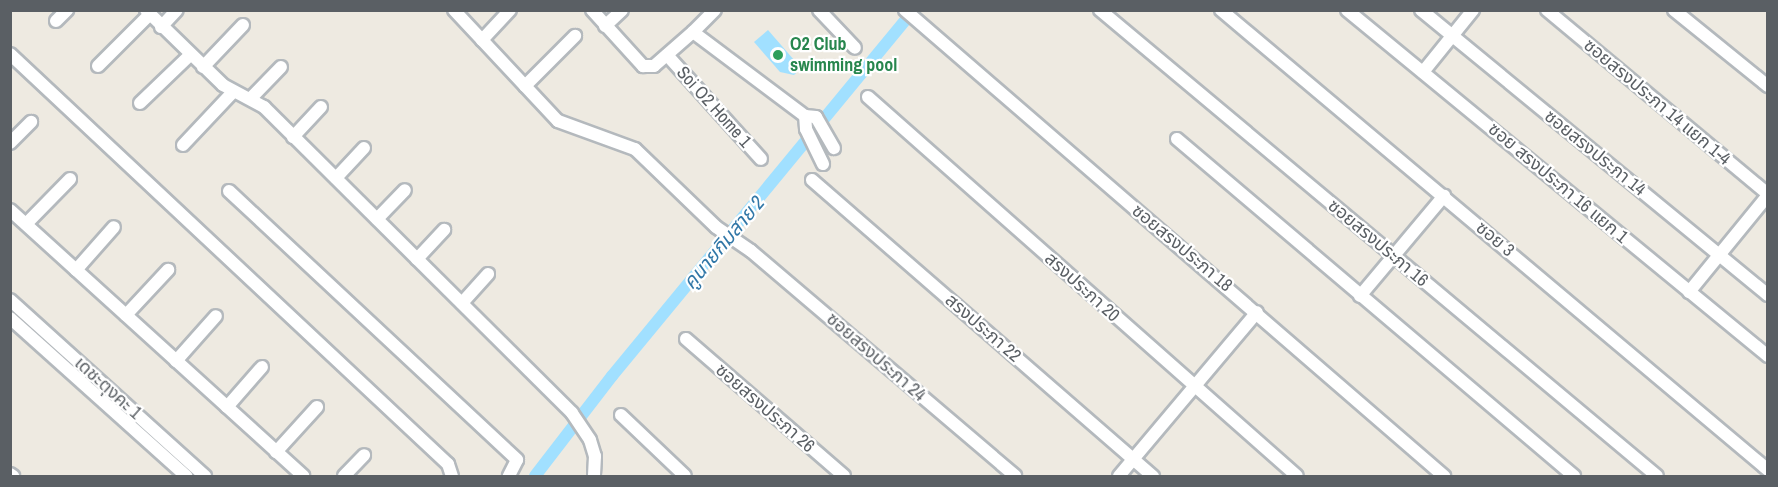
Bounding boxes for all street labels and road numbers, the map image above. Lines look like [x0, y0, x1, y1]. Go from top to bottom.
street label: ซอยสรงประภา 14 แยก 1-4 [1579, 34, 1735, 170]
street label: Soi O2 Home 1 [672, 62, 756, 152]
street label: ซอยสรงประภา 14 [1540, 106, 1650, 200]
street label: ซอย สรงประภา 16 แยก 1 [1484, 118, 1632, 248]
street label: ซอยสรงประภา 16 [1323, 195, 1433, 291]
street label: ซอยสรงประภา 18 [1127, 200, 1237, 296]
street label: ซอย 3 [1471, 217, 1519, 261]
street label: สรงประภา 20 [1040, 248, 1124, 326]
street label: สรงประภา 22 [941, 289, 1025, 367]
street label: ซอยสรงประภา 24 [822, 308, 930, 406]
street label: เดชะตุงคะ 1 [70, 352, 146, 424]
street label: ซอยสรงประภา 26 [711, 359, 819, 457]

